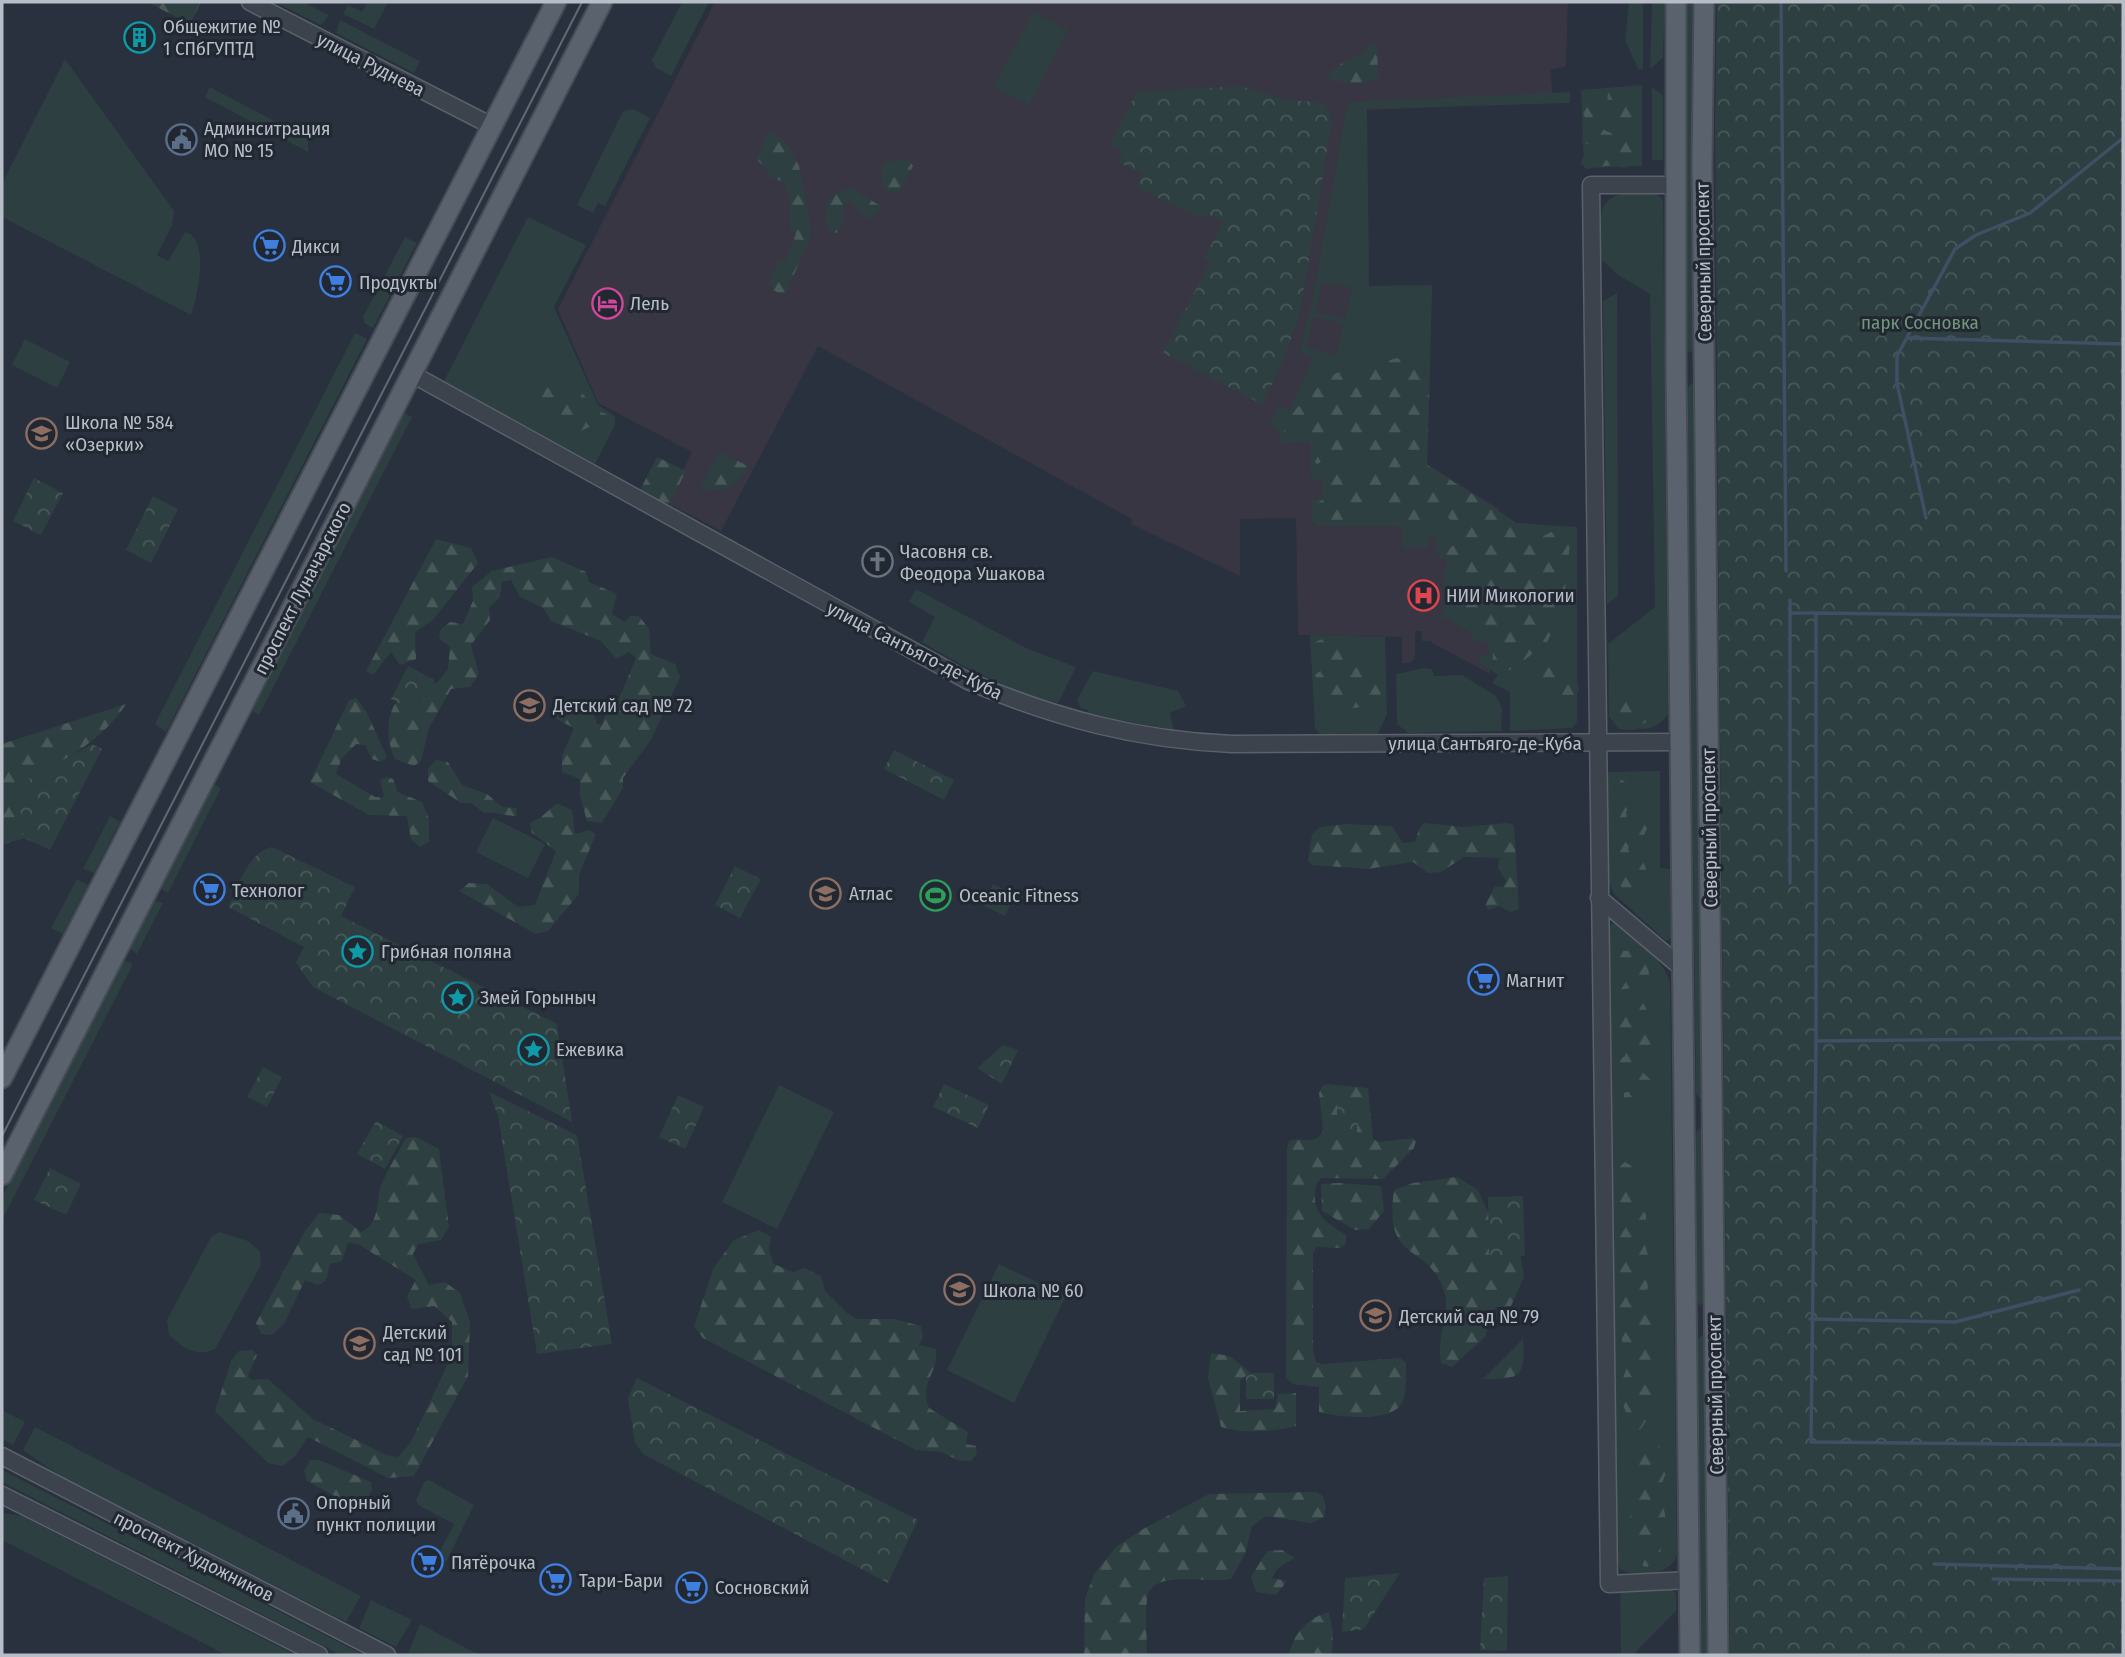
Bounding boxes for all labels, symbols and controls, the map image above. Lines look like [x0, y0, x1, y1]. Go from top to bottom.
place label: Общежитие № 1 СПбГУПТД [163, 15, 281, 60]
building icon: Общежитие № 1 СПбГУПТД [123, 20, 157, 54]
street label: улица Руднева [313, 27, 429, 101]
place label: Админситрация МО № 15 [204, 117, 331, 162]
public building icon: Админситрация МО № 15 [164, 122, 198, 156]
street label: Северный проспект [1691, 182, 1716, 342]
supermarket icon: Дикси [252, 229, 286, 263]
place label: Дикси [291, 235, 340, 258]
supermarket icon: Продукты [319, 265, 353, 299]
place label: Продукты [359, 271, 438, 294]
hotel icon: Лель [590, 286, 624, 320]
place label: Лель [630, 292, 669, 315]
park label: парк Сосновка [1861, 311, 1979, 334]
place label: Школа № 584 «Озерки» [65, 411, 174, 456]
school or university icon: Школа № 584 «Озерки» [25, 416, 59, 450]
street label: проспект Луначарского [249, 498, 356, 678]
place label: Часовня св. Феодора Ушакова [900, 540, 1045, 585]
church icon: Часовня св. Феодора Ушакова [860, 545, 894, 579]
hospital icon: НИИ Микологии [1406, 578, 1440, 612]
place label: НИИ Микологии [1446, 584, 1575, 607]
street label: улица Сантьяго-де-Куба [823, 596, 1006, 705]
school or university icon: Детский сад № 72 [513, 688, 547, 722]
place label: Детский сад № 72 [552, 694, 692, 717]
street label: улица Сантьяго-де-Куба [1388, 732, 1582, 755]
street label: Северный проспект [1697, 748, 1722, 908]
supermarket icon: Технолог [192, 873, 226, 907]
school or university icon: Атлас [809, 876, 843, 910]
sports icon: Oceanic Fitness [919, 878, 953, 912]
place label: Технолог [232, 879, 305, 902]
place label: Атлас [849, 882, 893, 905]
place label: Oceanic Fitness [959, 884, 1079, 907]
place icon: Грибная поляна [341, 934, 375, 968]
place label: Грибная поляна [381, 940, 512, 963]
supermarket icon: Магнит [1466, 963, 1500, 997]
place label: Магнит [1506, 969, 1565, 992]
place icon: Змей Горыныч [440, 980, 474, 1014]
place label: Змей Горыныч [480, 986, 596, 1009]
place icon: Ежевика [516, 1032, 550, 1066]
place label: Ежевика [556, 1038, 624, 1061]
school or university icon: Школа № 60 [943, 1273, 977, 1307]
place label: Школа № 60 [983, 1279, 1084, 1302]
school or university icon: Детский сад № 79 [1359, 1299, 1393, 1333]
place label: Детский сад № 79 [1398, 1305, 1539, 1328]
street label: Северный проспект [1703, 1315, 1728, 1475]
place label: Детский сад № 101 [382, 1321, 462, 1366]
school or university icon: Детский сад № 101 [343, 1326, 377, 1360]
place label: Опорный пункт полиции [316, 1491, 436, 1536]
public building icon: Опорный пункт полиции [276, 1496, 310, 1530]
street label: проспект Художников [110, 1506, 278, 1607]
supermarket icon: Пятёрочка [411, 1545, 445, 1579]
place label: Пятёрочка [451, 1551, 536, 1574]
supermarket icon: Тари-Бари [539, 1563, 573, 1597]
place label: Тари-Бари [579, 1569, 663, 1592]
supermarket icon: Сосновский [675, 1570, 709, 1604]
place label: Сосновский [715, 1576, 809, 1599]

